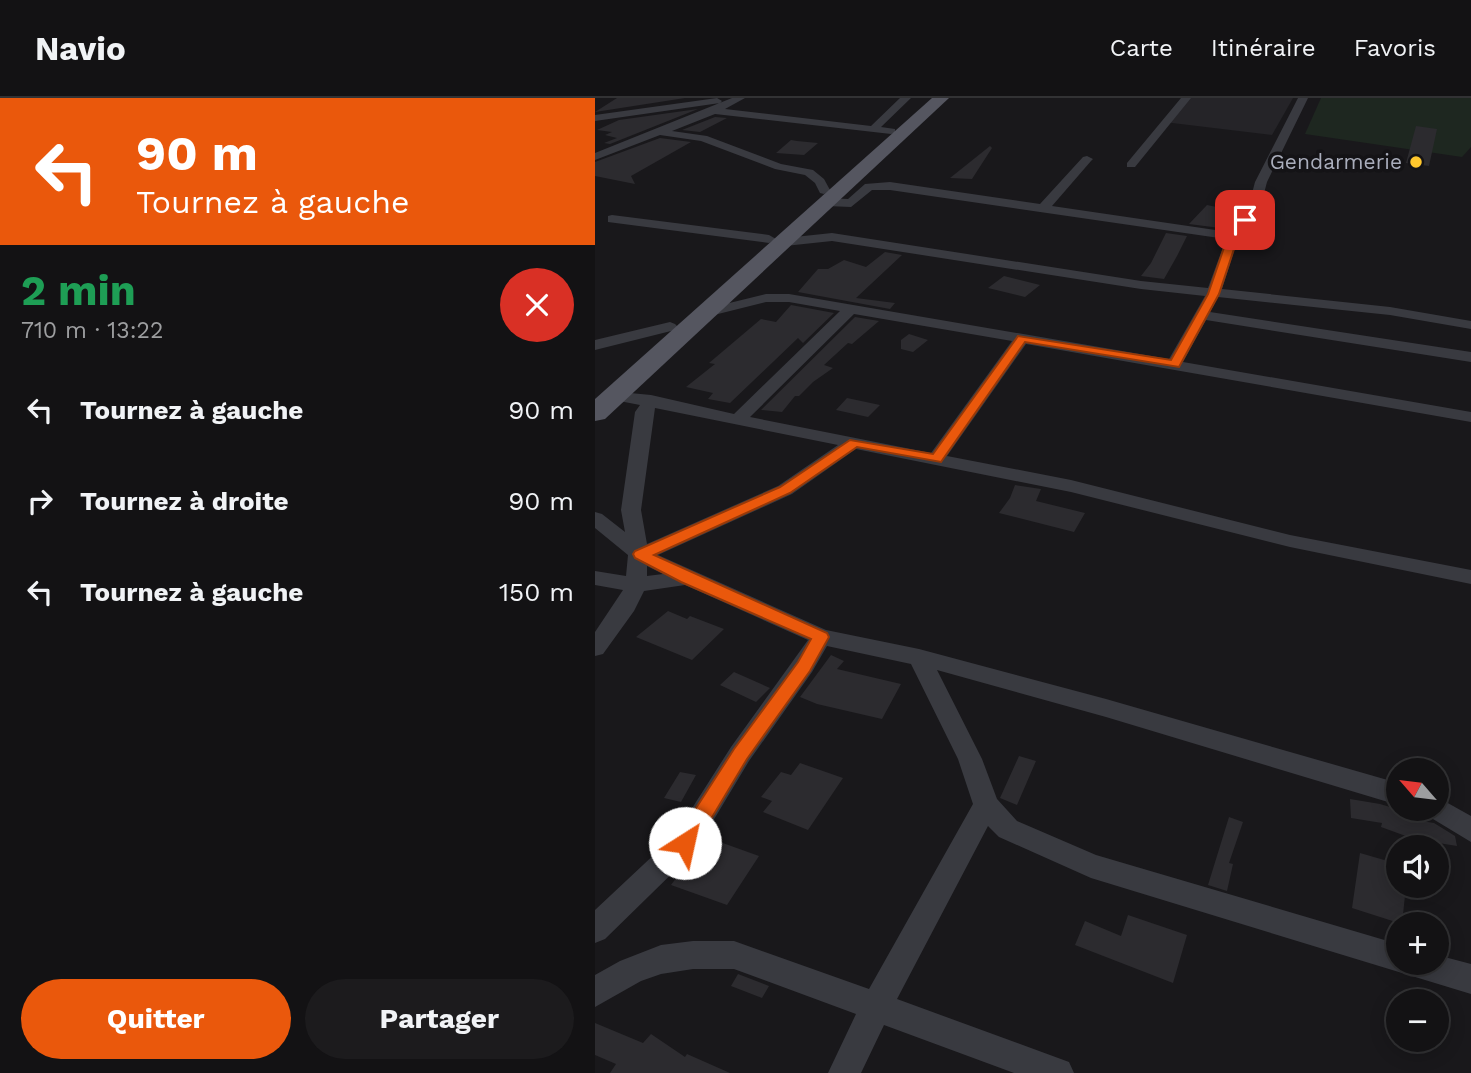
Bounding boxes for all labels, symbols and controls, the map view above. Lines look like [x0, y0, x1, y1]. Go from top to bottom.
text: Navio [35, 29, 126, 68]
text: Carte [1110, 34, 1173, 62]
text: Itinéraire [1211, 34, 1316, 62]
text: Favoris [1354, 34, 1436, 62]
text: 90 m [136, 124, 258, 182]
icon: left [21, 126, 112, 217]
place label: Gendarmerie [1270, 149, 1402, 174]
marker: Gendarmerie [1408, 154, 1424, 170]
text: Tournez à gauche [136, 183, 409, 221]
pin [1215, 190, 1275, 250]
icon: arrive [1226, 201, 1264, 239]
text: 2 min [21, 266, 136, 315]
button: close [500, 268, 574, 342]
text: 710 m · 13:22 [21, 317, 163, 344]
icon: left [21, 391, 59, 429]
text: Tournez à gauche [80, 395, 303, 425]
text: 90 m [508, 395, 574, 425]
icon: right [21, 482, 59, 520]
text: Tournez à droite [80, 486, 289, 516]
text: 90 m [508, 486, 574, 516]
icon: left [21, 573, 59, 611]
text: Tournez à gauche [80, 577, 303, 607]
text: 150 m [499, 577, 574, 607]
north arrow [1386, 758, 1449, 821]
map controls [1386, 758, 1449, 1052]
position arrow [648, 806, 722, 880]
button: sound [1386, 835, 1449, 898]
button: + [1386, 912, 1449, 975]
button: Quitter [21, 979, 291, 1059]
button: Partager [305, 979, 574, 1059]
button: − [1386, 989, 1449, 1052]

